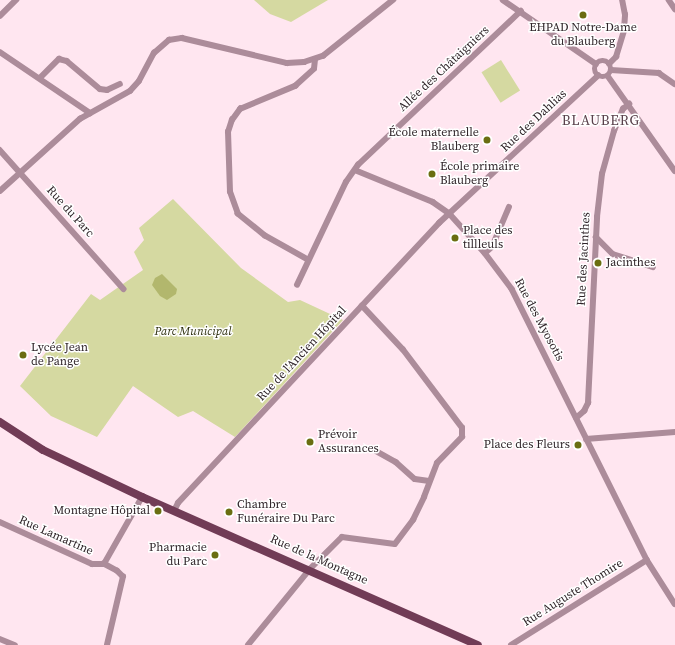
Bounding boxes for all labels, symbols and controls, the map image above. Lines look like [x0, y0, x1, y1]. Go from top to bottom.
marker: EHPAD Notre-Dame du Blauberg [578, 10, 588, 20]
place label: EHPAD Notre-Dame du Blauberg [529, 21, 637, 49]
street label: Allée des Châtaigniers [396, 23, 492, 115]
street label: Rue des Dahlias [498, 87, 570, 155]
district label: BLAUBERG [562, 112, 640, 128]
place label: École maternelle Blauberg [388, 126, 479, 154]
marker: École maternelle Blauberg [482, 135, 492, 145]
place label: École primaire Blauberg [440, 160, 519, 188]
marker: École primaire Blauberg [427, 169, 437, 179]
street label: Rue du Parc [43, 183, 97, 241]
street label: Rue des Jacinthes [574, 212, 594, 306]
place label: Place des tillleuls [463, 224, 513, 252]
marker: Place des tillleuls [450, 233, 460, 243]
place label: Jacinthes [606, 256, 655, 270]
marker: Jacinthes [593, 258, 603, 268]
street label: Rue des Myosotis [511, 276, 567, 364]
street label: Rue de l'Ancien Hôpital [254, 304, 350, 404]
park label: Parc Municipal [154, 325, 232, 339]
place label: Lycée Jean de Pange [31, 341, 88, 369]
marker: Lycée Jean de Pange [18, 350, 28, 360]
place label: Prévoir Assurances [318, 428, 379, 456]
marker: Prévoir Assurances [305, 437, 315, 447]
place label: Place des Fleurs [484, 438, 570, 452]
marker: Place des Fleurs [573, 440, 583, 450]
place label: Chambre Funéraire Du Parc [237, 498, 335, 526]
place label: Montagne Hôpital [53, 504, 150, 518]
marker: Montagne Hôpital [153, 506, 163, 516]
marker: Chambre Funéraire Du Parc [224, 507, 234, 517]
street label: Rue Lamartine [17, 513, 95, 559]
street label: Rue de la Montagne [268, 532, 370, 588]
place label: Pharmacie du Parc [149, 541, 207, 569]
marker: Pharmacie du Parc [210, 550, 220, 560]
street label: Rue Auguste Thomire [520, 556, 626, 630]

